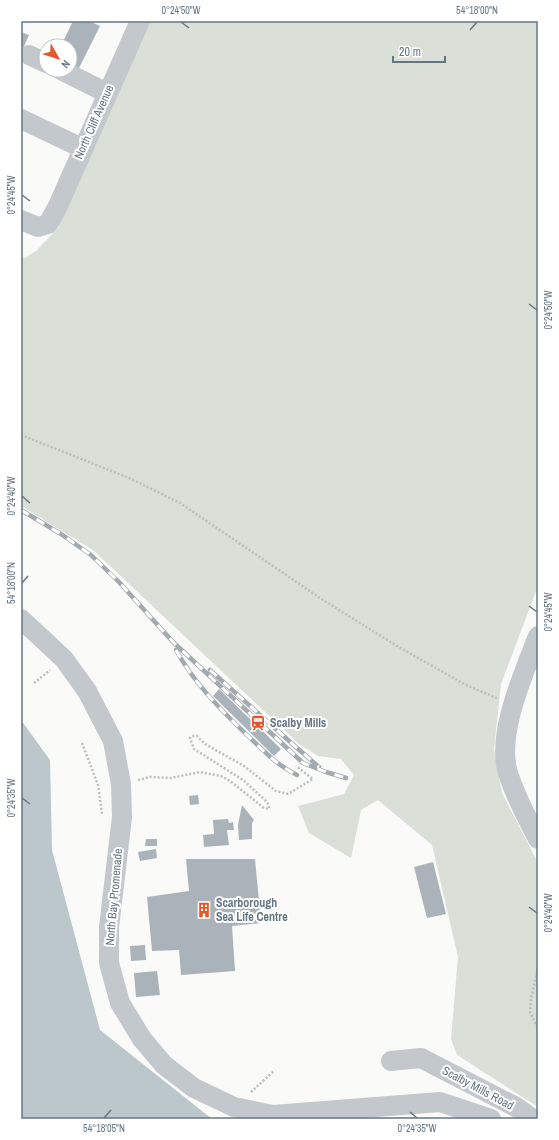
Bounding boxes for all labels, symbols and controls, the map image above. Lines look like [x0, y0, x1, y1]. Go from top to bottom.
text: 0°24'50"W [161, 4, 201, 17]
text: 54°18'00"N [456, 4, 498, 17]
north arrow [38, 38, 78, 78]
scale bar [393, 38, 445, 64]
text: 20 m [399, 44, 421, 60]
text: N [58, 57, 73, 71]
street label: North Cliff Avenue [71, 82, 117, 162]
text: 0°24'45"W [5, 175, 18, 215]
text: 0°24'50"W [542, 290, 555, 330]
text: 0°24'40"W [5, 476, 18, 516]
text: 54°18'00"N [5, 562, 18, 604]
text: 0°24'45"W [542, 592, 555, 632]
station icon: Scalby Mills [249, 714, 267, 732]
place label: Scalby Mills [270, 715, 327, 731]
text: 0°24'35"W [5, 778, 18, 818]
street label: North Bay Promenade [102, 848, 126, 946]
text: 0°24'40"W [542, 893, 555, 933]
place label: Scarborough Sea Life Centre [216, 895, 288, 925]
building icon: Scarborough Sea Life Centre [195, 901, 213, 919]
street label: Scalby Mills Road [439, 1062, 517, 1114]
text: 54°18'05"N [83, 1122, 125, 1135]
text: 0°24'35"W [397, 1122, 437, 1135]

